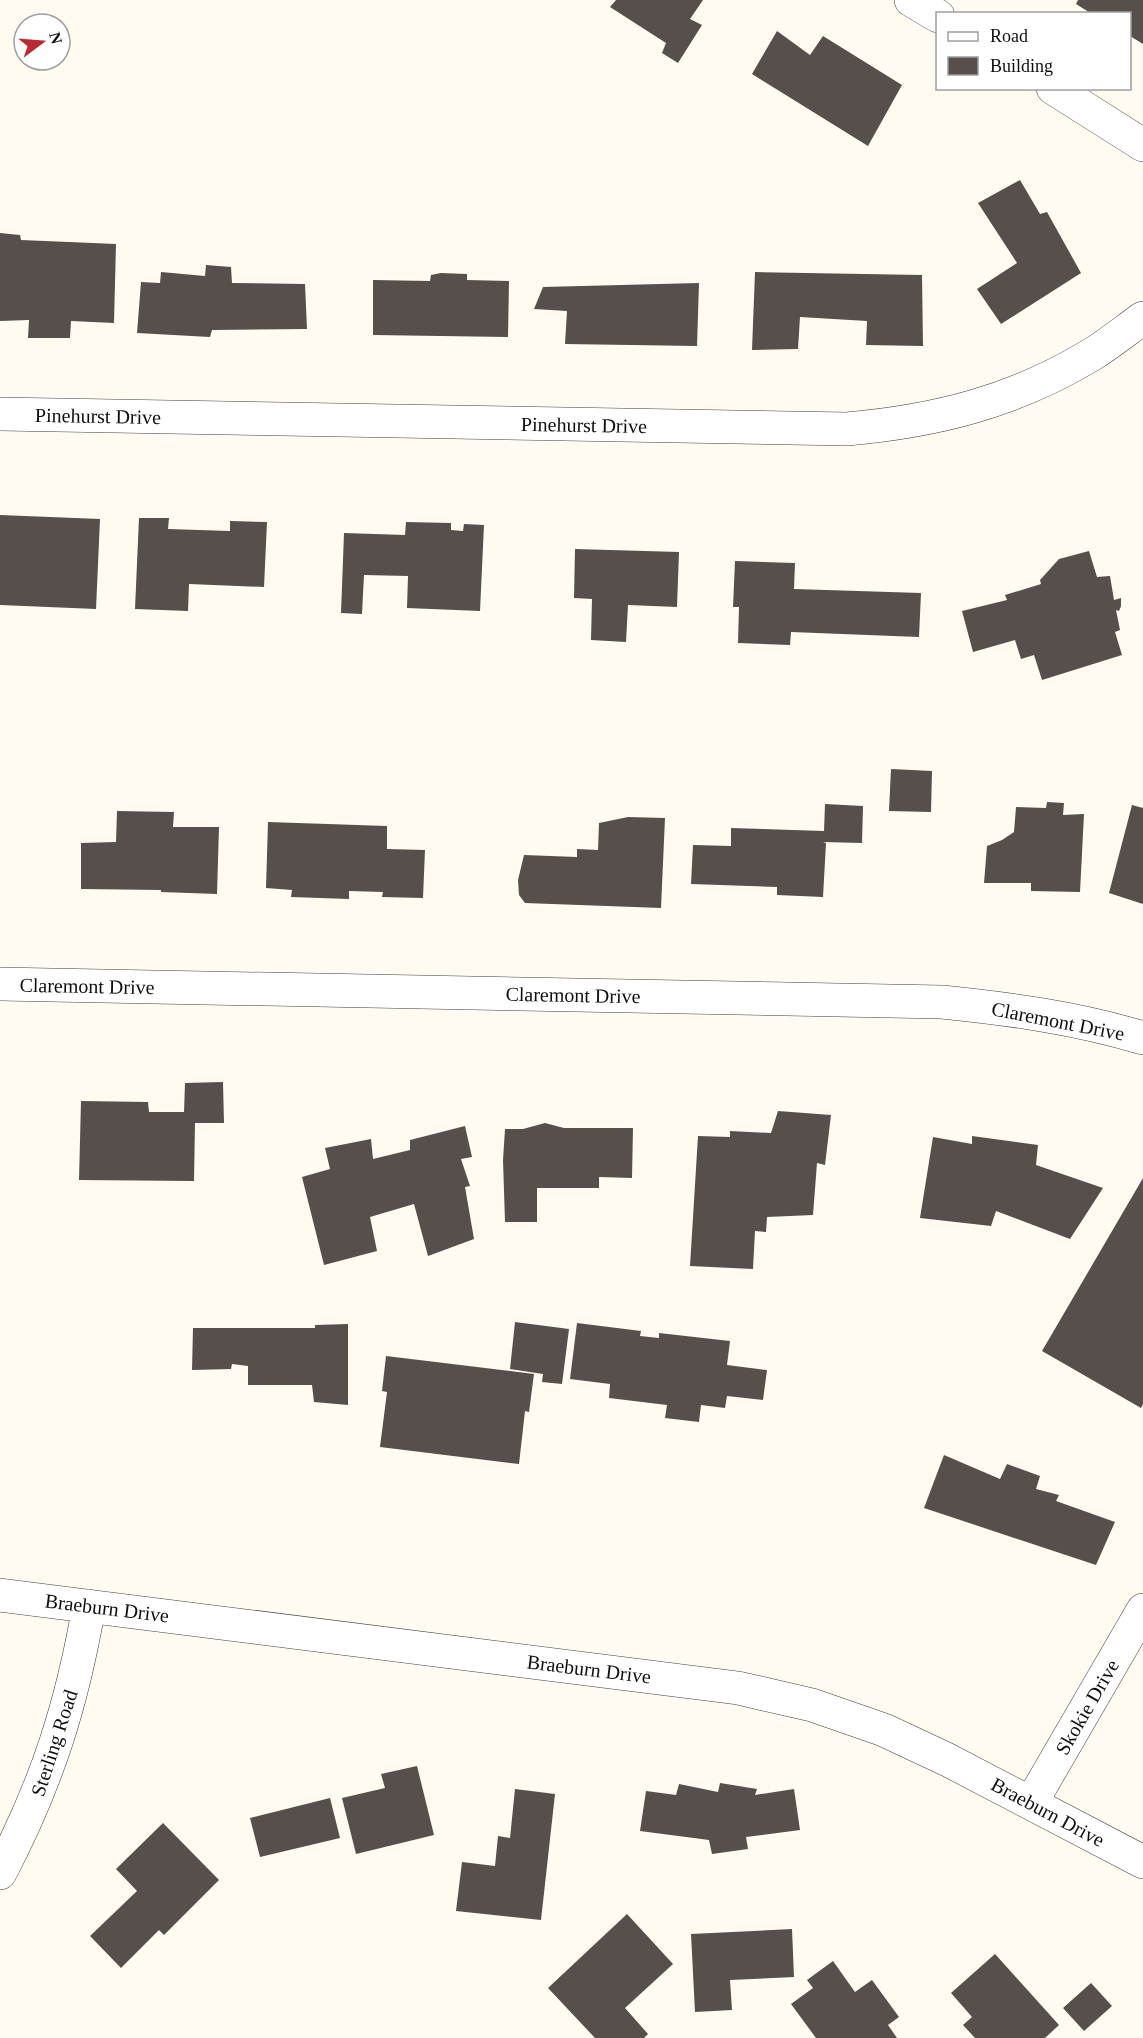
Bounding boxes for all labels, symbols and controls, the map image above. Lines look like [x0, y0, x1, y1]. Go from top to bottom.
north arrow [12, 12, 72, 72]
legend [936, 12, 1131, 90]
text: Road [990, 26, 1028, 46]
text: N [46, 30, 66, 46]
text: Building [990, 56, 1053, 76]
street label: Pinehurst Drive [35, 404, 161, 428]
street label: Pinehurst Drive [521, 413, 647, 437]
street label: Claremont Drive [19, 974, 155, 998]
street label: Claremont Drive [505, 983, 641, 1007]
street label: Claremont Drive [990, 997, 1126, 1045]
street label: Braeburn Drive [44, 1589, 170, 1627]
street label: Braeburn Drive [526, 1650, 652, 1688]
street label: Skokie Drive [1051, 1655, 1123, 1758]
street label: Sterling Road [26, 1687, 82, 1799]
street label: Braeburn Drive [988, 1773, 1108, 1851]

